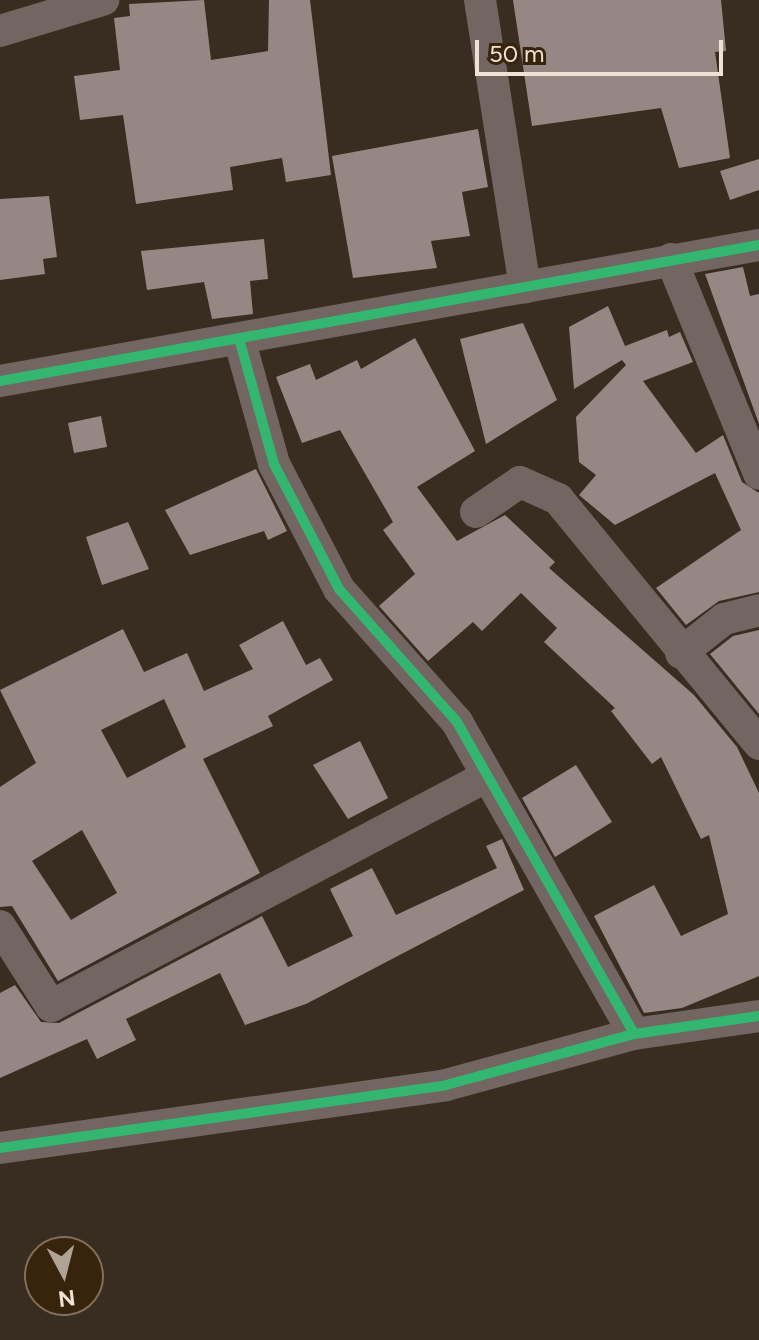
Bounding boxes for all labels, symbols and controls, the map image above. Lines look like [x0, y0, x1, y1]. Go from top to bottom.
scale bar [479, 24, 727, 74]
text: 50 m [489, 39, 545, 68]
north arrow [24, 1236, 104, 1316]
text: N [57, 1284, 77, 1313]

